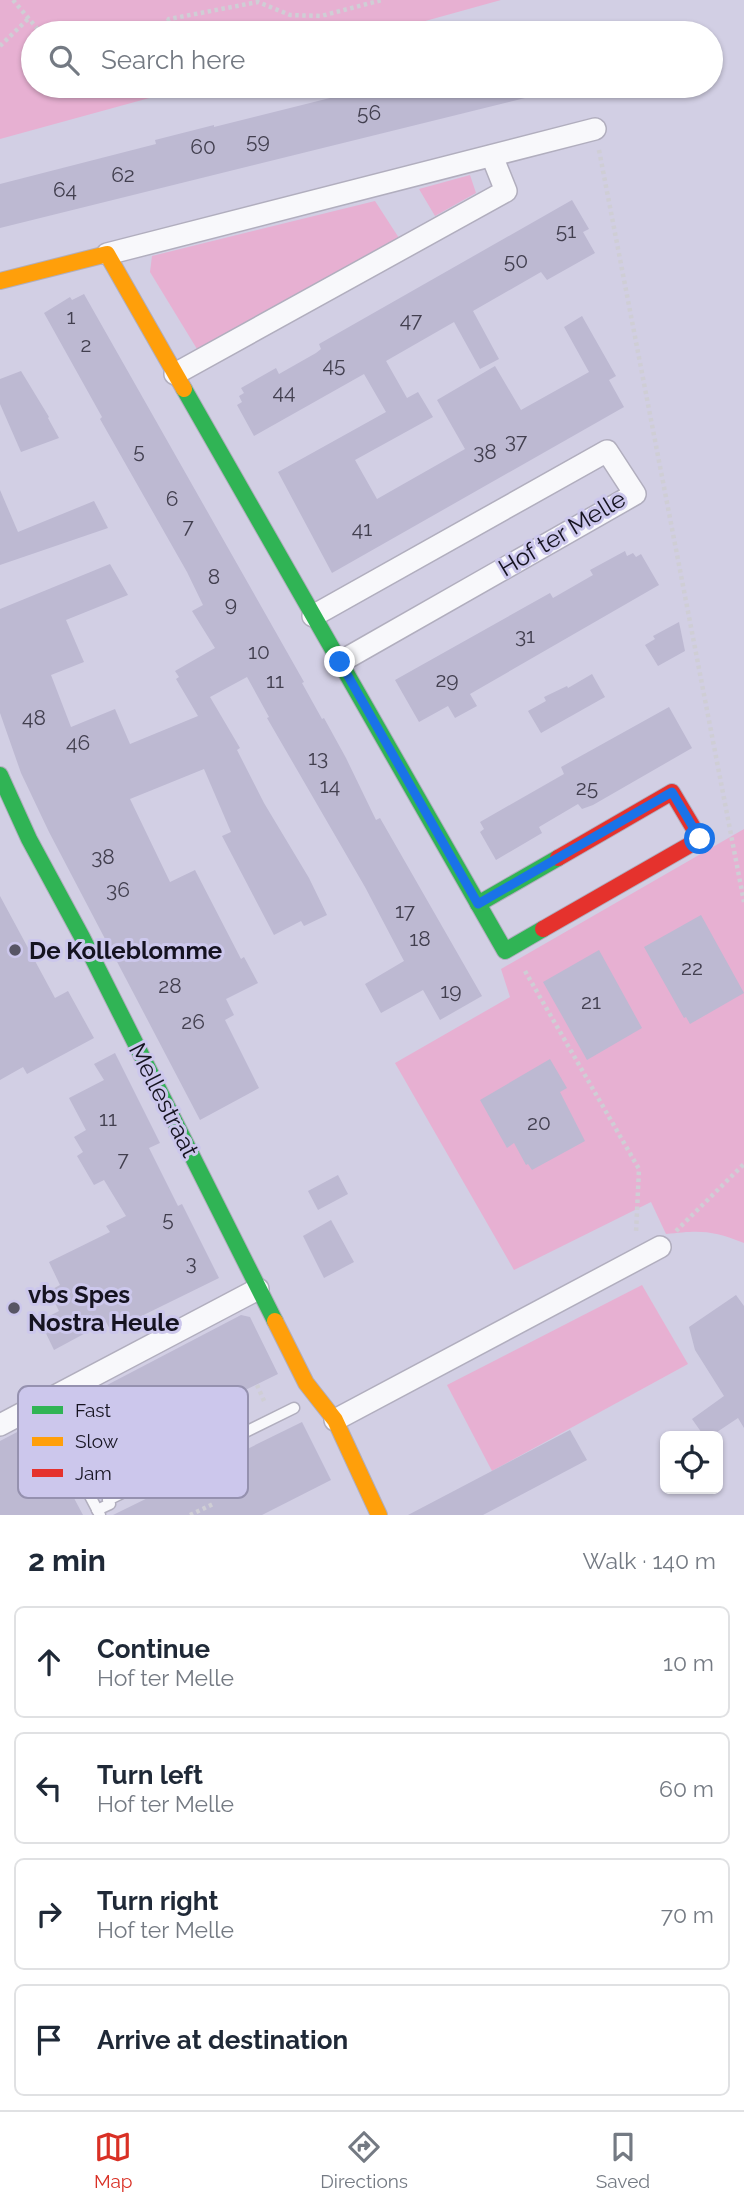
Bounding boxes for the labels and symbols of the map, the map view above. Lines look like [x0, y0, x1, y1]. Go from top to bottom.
house number: 56 [357, 100, 381, 125]
house number: 59 [246, 128, 270, 153]
house number: 60 [190, 134, 216, 159]
house number: 62 [111, 162, 135, 187]
house number: 64 [53, 177, 77, 202]
house number: 51 [556, 218, 576, 243]
house number: 50 [504, 248, 528, 273]
house number: 1 [67, 304, 76, 329]
house number: 47 [400, 307, 423, 332]
house number: 2 [81, 332, 91, 357]
house number: 45 [323, 352, 345, 377]
house number: 44 [273, 379, 295, 404]
house number: 37 [505, 428, 528, 453]
house number: 5 [133, 438, 145, 463]
house number: 38 [473, 439, 497, 464]
street label: Hof ter Melle [493, 484, 631, 582]
house number: 6 [166, 486, 178, 511]
house number: 7 [182, 513, 194, 538]
house number: 41 [352, 516, 372, 541]
house number: 8 [208, 564, 220, 589]
house number: 9 [225, 591, 237, 616]
house number: 31 [515, 623, 535, 648]
house number: 10 [248, 639, 270, 664]
route end [324, 646, 355, 677]
house number: 29 [435, 667, 459, 692]
house number: 11 [266, 668, 284, 693]
house number: 48 [22, 705, 46, 730]
house number: 46 [66, 730, 90, 755]
house number: 13 [308, 745, 328, 770]
house number: 14 [320, 773, 340, 798]
house number: 25 [576, 775, 598, 800]
route start [684, 823, 715, 854]
house number: 38 [91, 844, 115, 869]
house number: 36 [106, 877, 130, 902]
house number: 17 [395, 898, 416, 923]
house number: 18 [409, 926, 431, 951]
place label: De Kolleblomme [29, 936, 222, 965]
marker: De Kolleblomme [7, 942, 23, 958]
house number: 22 [681, 955, 703, 980]
house number: 28 [158, 973, 182, 998]
house number: 19 [440, 978, 462, 1003]
house number: 21 [581, 989, 601, 1014]
house number: 26 [181, 1009, 205, 1034]
street label: Mellestraat [123, 1038, 205, 1162]
house number: 11 [99, 1106, 117, 1131]
house number: 20 [527, 1110, 551, 1135]
house number: 7 [117, 1146, 129, 1171]
house number: 5 [162, 1206, 174, 1231]
house number: 3 [185, 1250, 197, 1275]
place label: vbs Spes Nostra Heule [28, 1280, 179, 1337]
marker: vbs Spes Nostra Heule [6, 1300, 22, 1316]
legend [18, 1386, 248, 1498]
text: Fast [75, 1399, 111, 1421]
text: Slow [75, 1430, 119, 1452]
text: Jam [75, 1462, 112, 1484]

